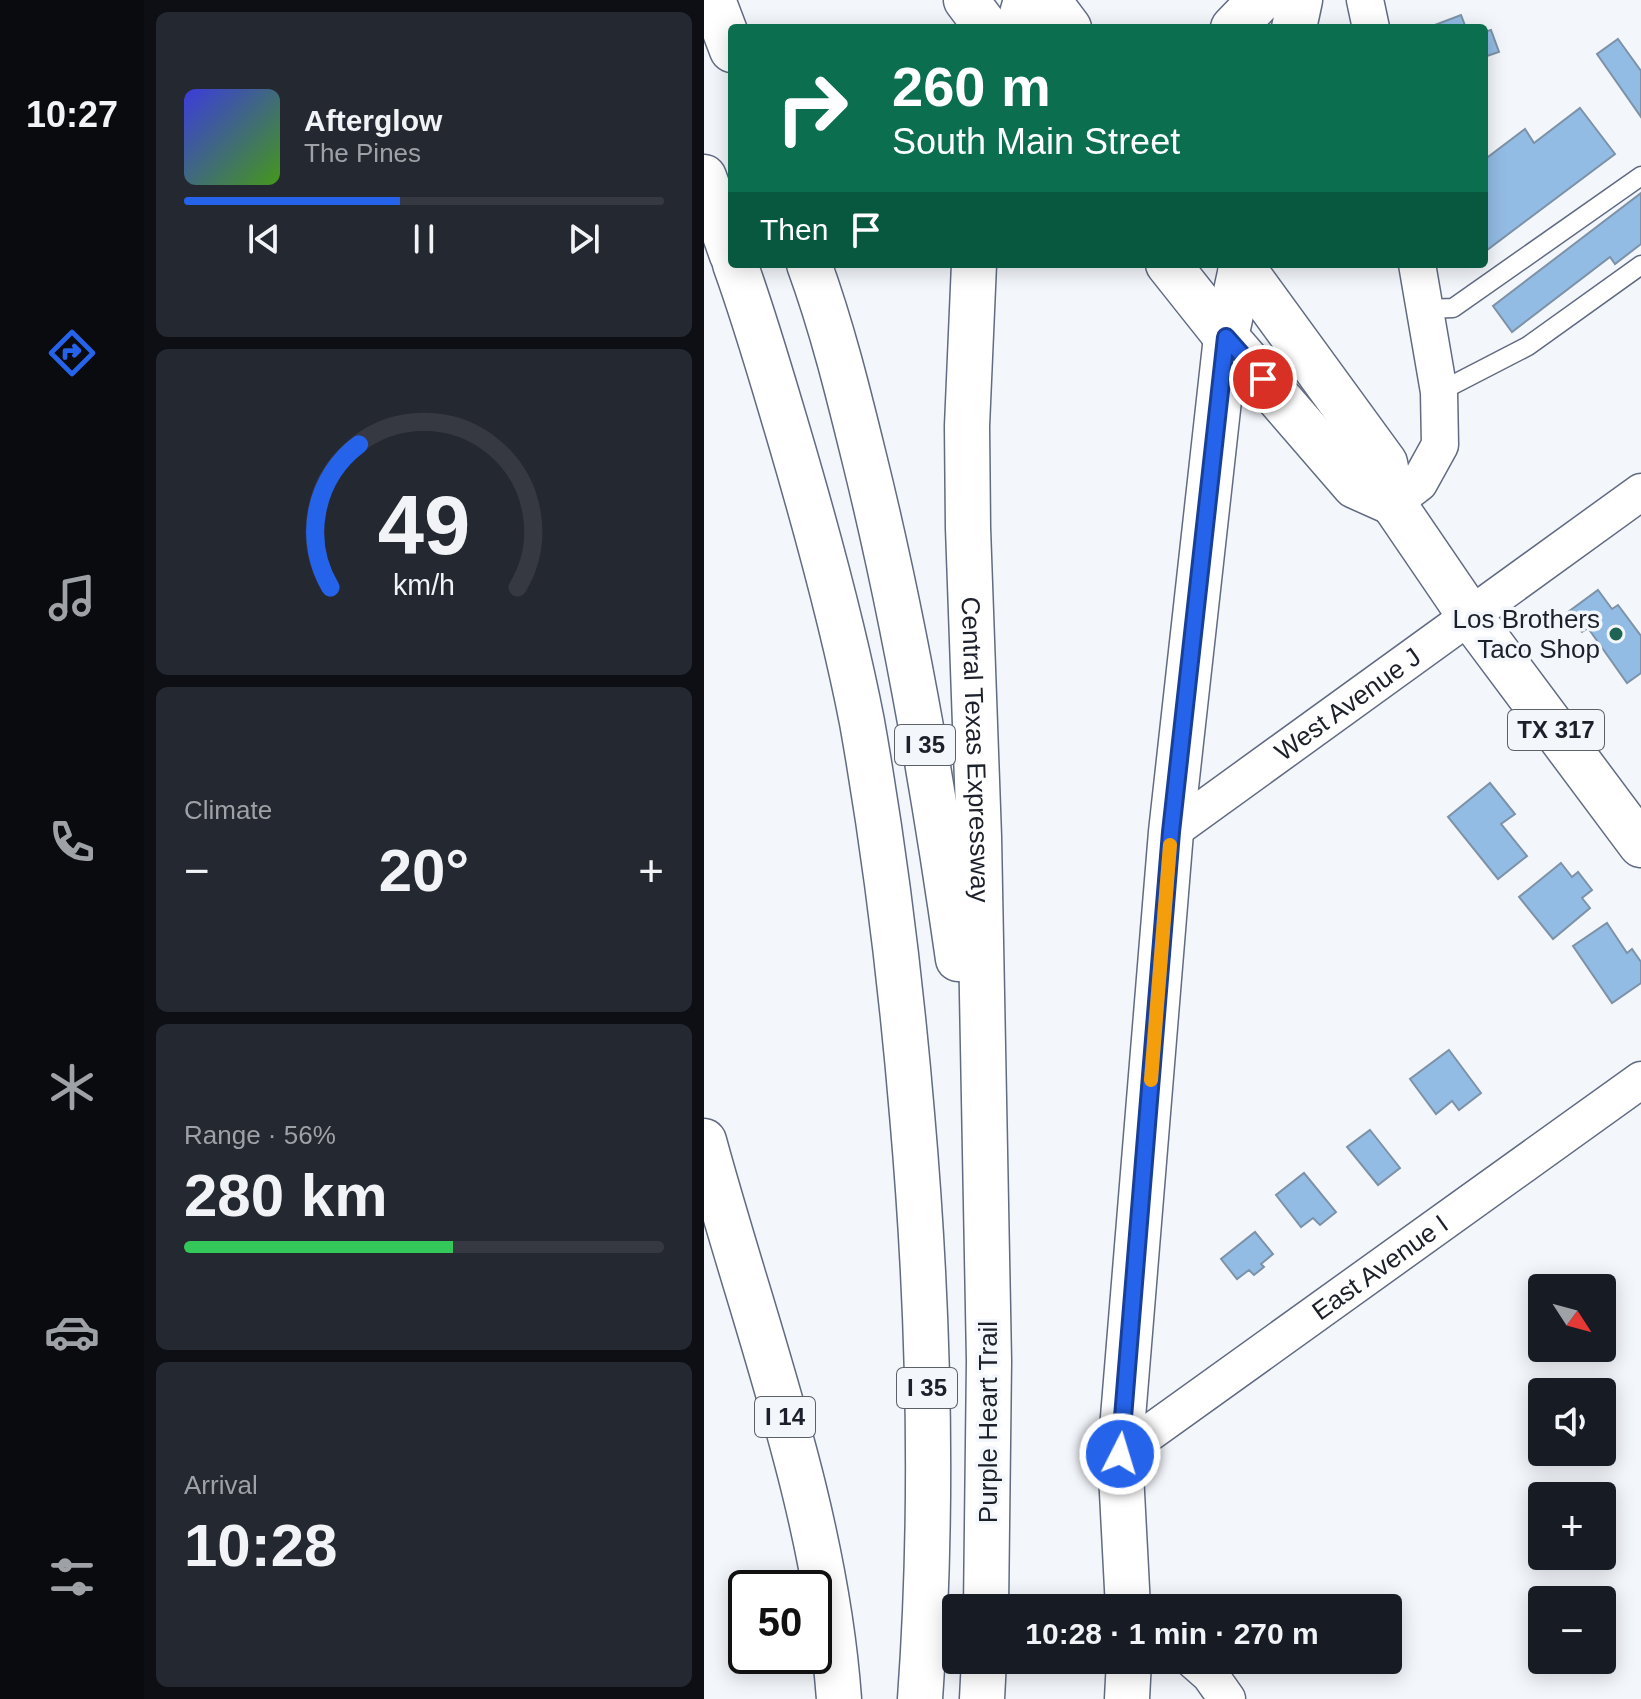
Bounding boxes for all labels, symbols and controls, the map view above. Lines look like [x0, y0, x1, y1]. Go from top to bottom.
text: 260 m [892, 55, 1051, 118]
icon: right [760, 56, 864, 160]
text: 10:27 [26, 94, 118, 135]
text: Afterglow [304, 104, 442, 137]
text: South Main Street [892, 121, 1180, 162]
text: The Pines [304, 138, 421, 168]
icon: arrive [844, 208, 888, 252]
text: Then [760, 213, 828, 246]
icon: previous [242, 217, 286, 261]
icon: pause [402, 217, 446, 261]
icon: next [562, 217, 606, 261]
icon: directions [44, 325, 100, 381]
pin [1229, 345, 1297, 413]
icon: arrive [1241, 357, 1285, 401]
text: 49 [378, 479, 470, 572]
text: km/h [393, 569, 455, 601]
icon: music [44, 570, 100, 626]
street label: Central Texas Expressway [955, 596, 995, 903]
place label: Los Brothers Taco Shop [1453, 604, 1600, 664]
marker: Los Brothers Taco Shop [1607, 625, 1625, 643]
street label: West Avenue J [1269, 642, 1426, 767]
road number: TX 317 [1508, 710, 1604, 750]
road number: I 35 [895, 725, 955, 765]
text: Climate [184, 795, 272, 825]
icon: phone [44, 814, 100, 870]
text: 20° [379, 837, 469, 904]
text: − [184, 846, 210, 895]
text: + [638, 846, 664, 895]
icon: climate [44, 1059, 100, 1115]
text: Range · 56% [184, 1120, 336, 1150]
text: 280 km [184, 1162, 388, 1229]
street label: East Avenue I [1306, 1209, 1454, 1326]
north arrow [1528, 1274, 1616, 1362]
map controls [1528, 1274, 1616, 1674]
icon: car [44, 1304, 100, 1360]
street label: Purple Heart Trail [973, 1321, 1003, 1523]
road number: I 35 [897, 1368, 957, 1408]
button: sound [1528, 1378, 1616, 1466]
road number: I 14 [755, 1397, 815, 1437]
position arrow [1078, 1412, 1162, 1496]
text: Arrival [184, 1470, 258, 1500]
button: + [1528, 1482, 1616, 1570]
text: 10:28 [184, 1512, 337, 1579]
icon: filters [44, 1549, 100, 1605]
speed limit sign: 50 [728, 1570, 832, 1674]
button: − [1528, 1586, 1616, 1674]
text: 10:28 · 1 min · 270 m [1025, 1617, 1319, 1650]

